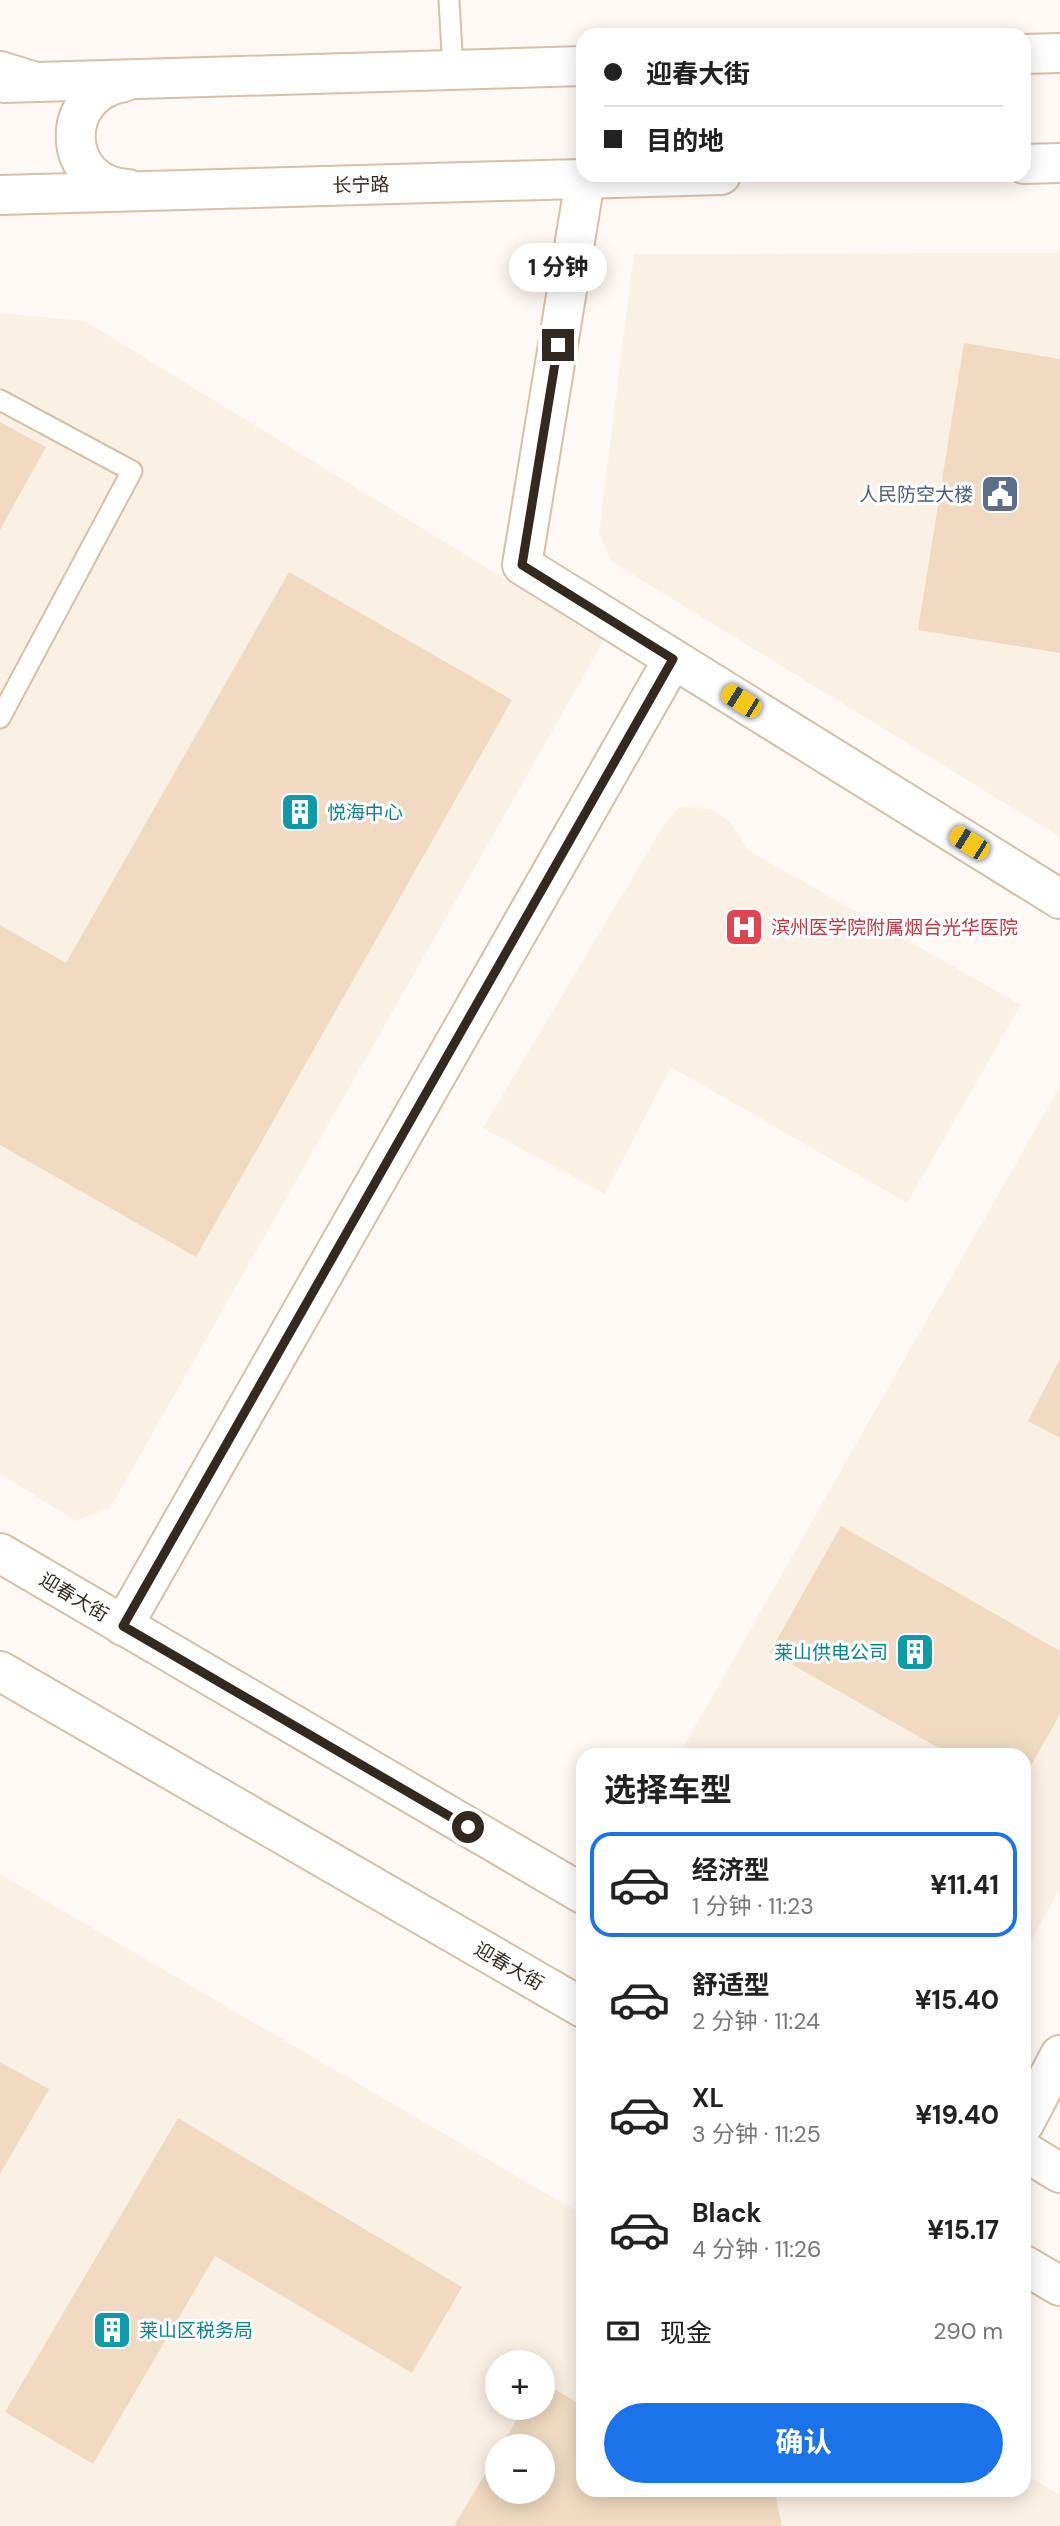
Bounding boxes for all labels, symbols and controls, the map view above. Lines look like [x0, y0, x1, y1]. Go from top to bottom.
text: 迎春大街 [646, 57, 750, 91]
text: 目的地 [646, 124, 724, 158]
street label: 长宁路 [332, 172, 390, 198]
callout: 1 分钟 [509, 244, 607, 292]
text: 1 分钟 [528, 252, 588, 282]
route end [542, 329, 574, 361]
public building icon: 人民防空大楼 [979, 473, 1021, 515]
place label: 人民防空大楼 [859, 482, 973, 507]
car [718, 681, 765, 721]
building icon: 悦海中心 [279, 791, 321, 833]
place label: 悦海中心 [327, 800, 403, 825]
car [946, 823, 993, 863]
hospital icon: 滨州医学院附属烟台光华医院 [723, 906, 765, 948]
place label: 滨州医学院附属烟台光华医院 [771, 915, 1018, 940]
street label: 迎春大街 [35, 1567, 113, 1627]
building icon: 莱山供电公司 [894, 1631, 936, 1673]
place label: 莱山供电公司 [774, 1640, 888, 1665]
text: 选择车型 [604, 1769, 732, 1811]
route start [452, 1811, 484, 1843]
icon: car [608, 1853, 671, 1916]
text: 经济型 [692, 1853, 770, 1887]
text: ¥11.41 [930, 1868, 999, 1902]
text: 1 分钟 · 11:23 [692, 1891, 814, 1921]
street label: 迎春大街 [470, 1936, 548, 1996]
icon: car [608, 1968, 671, 2031]
text: 舒适型 [692, 1968, 770, 2002]
text: ¥15.40 [915, 1983, 999, 2017]
text: 2 分钟 · 11:24 [692, 2006, 820, 2036]
text: XL [692, 2081, 724, 2115]
icon: car [608, 2083, 671, 2146]
text: ¥19.40 [915, 2098, 999, 2132]
text: 3 分钟 · 11:25 [692, 2119, 821, 2149]
text: Black [692, 2196, 762, 2230]
icon: car [608, 2198, 671, 2261]
text: ¥15.17 [927, 2213, 999, 2247]
text: 4 分钟 · 11:26 [692, 2234, 822, 2264]
building icon: 莱山区税务局 [91, 2309, 133, 2351]
icon: cash [604, 2312, 642, 2350]
text: 现金 [660, 2316, 712, 2350]
text: 290 m [933, 2316, 1003, 2346]
place label: 莱山区税务局 [139, 2318, 253, 2343]
map controls [485, 2350, 555, 2504]
button: + [485, 2350, 555, 2420]
button: 确认 [604, 2403, 1003, 2483]
button: − [485, 2434, 555, 2504]

